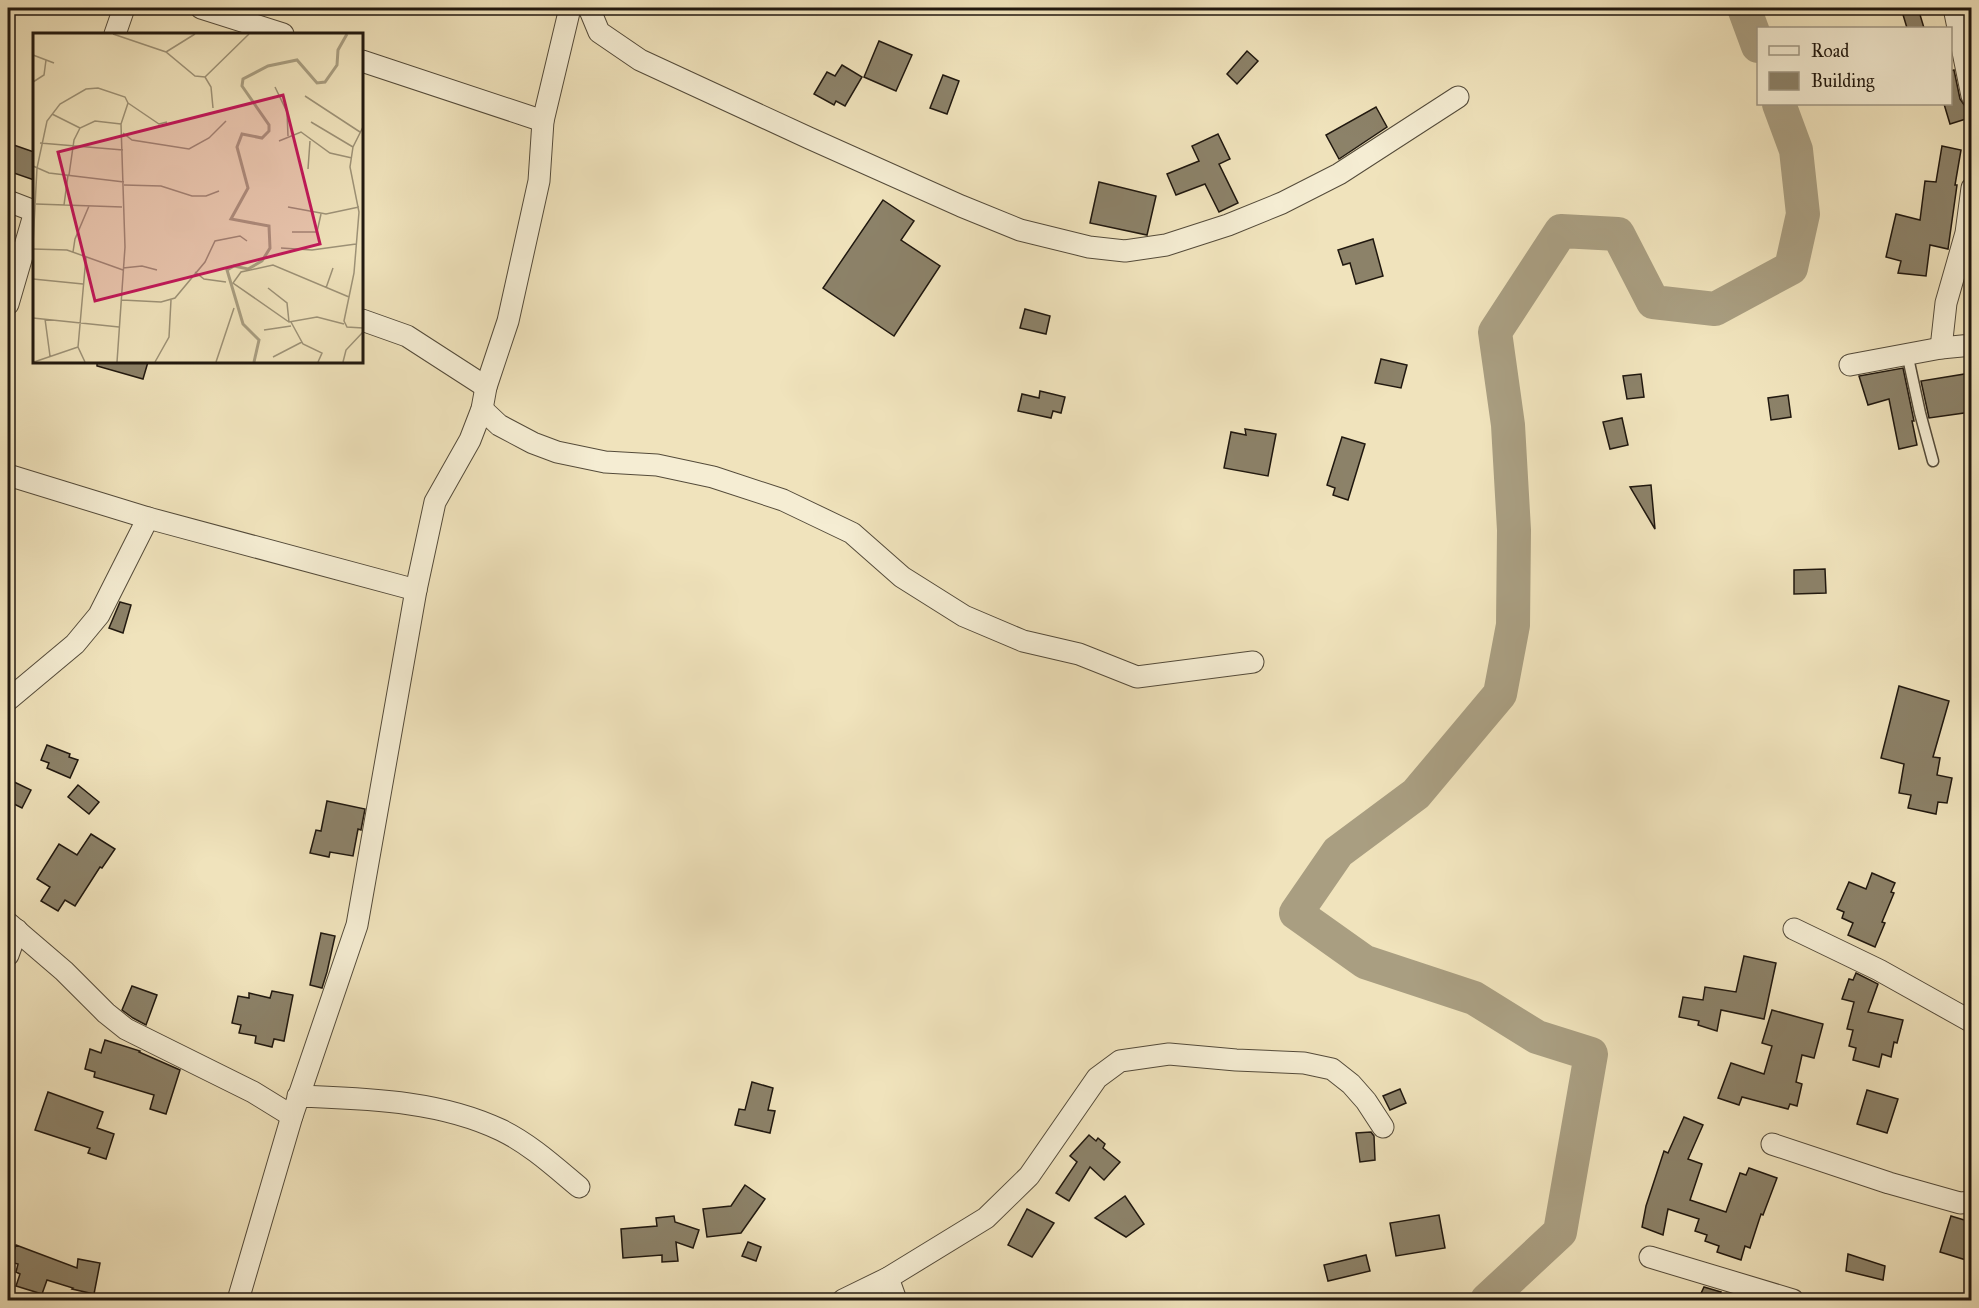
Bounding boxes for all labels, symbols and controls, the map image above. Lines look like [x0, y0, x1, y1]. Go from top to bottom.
legend [1757, 27, 1952, 105]
inset map [33, 33, 363, 363]
text: Road [1811, 40, 1849, 62]
text: Building [1811, 70, 1875, 93]

